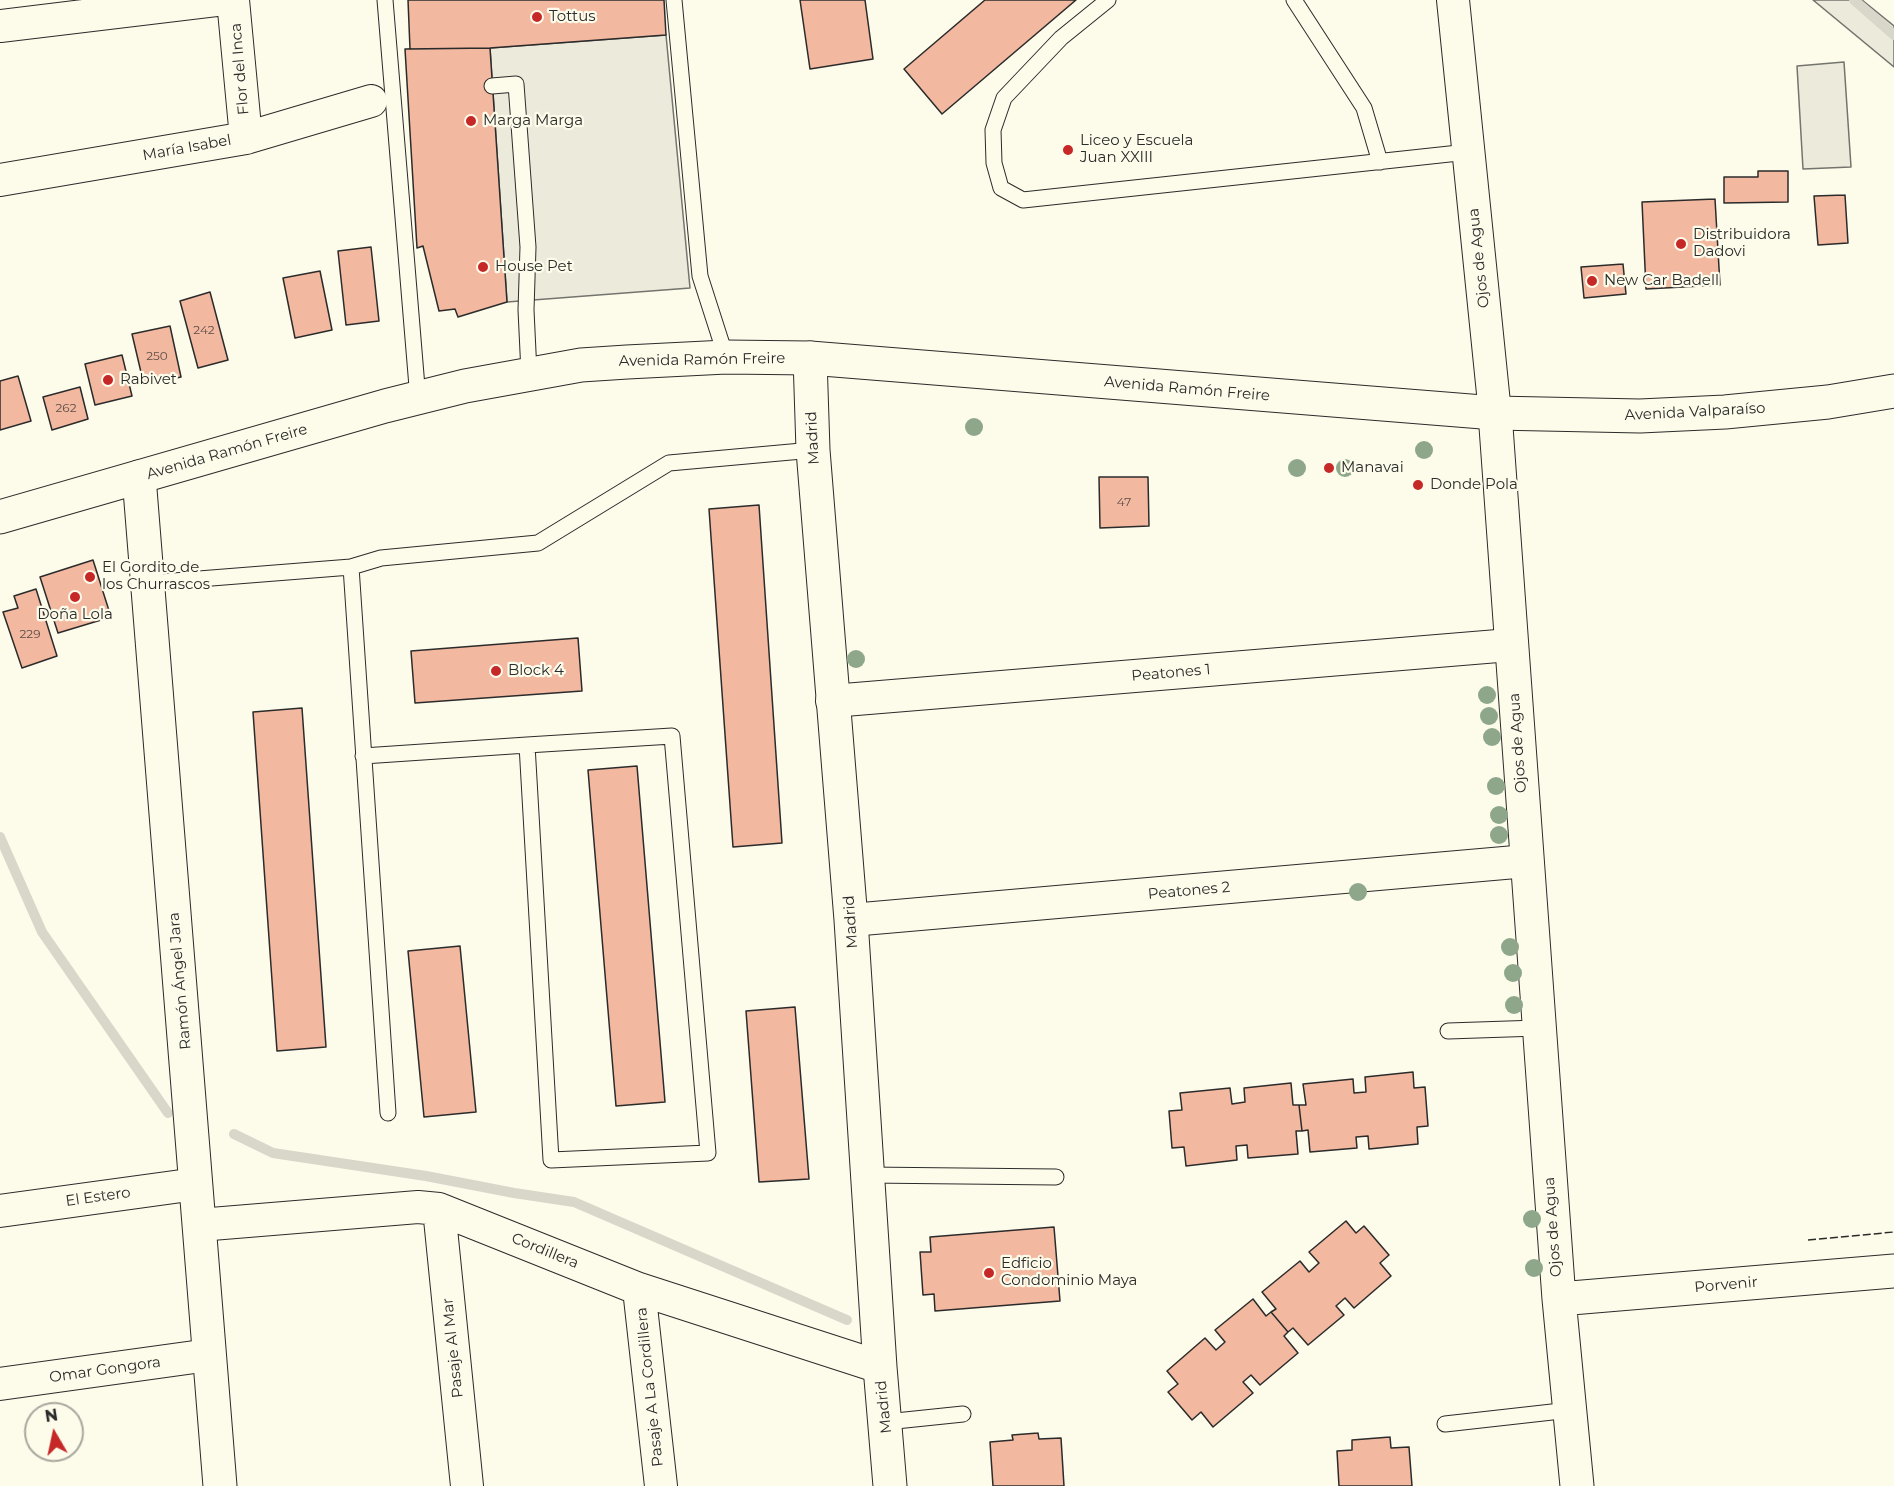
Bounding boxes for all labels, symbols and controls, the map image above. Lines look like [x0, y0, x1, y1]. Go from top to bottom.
place label: Tottus [549, 8, 596, 26]
marker: Tottus [530, 10, 544, 24]
street label: Flor del Inca [227, 22, 253, 116]
place label: Marga Marga [483, 112, 583, 130]
marker: Marga Marga [464, 114, 478, 128]
street label: María Isabel [141, 131, 233, 165]
place label: Liceo y Escuela Juan XXIII [1080, 132, 1193, 167]
marker: Liceo y Escuela Juan XXIII [1061, 143, 1075, 157]
street label: Ojos de Agua [1465, 207, 1493, 309]
place label: Distribuidora Dadovi [1693, 226, 1791, 261]
marker: Distribuidora Dadovi [1674, 237, 1688, 251]
place label: House Pet [495, 258, 573, 276]
marker: House Pet [476, 260, 490, 274]
place label: New Car Badell [1604, 272, 1719, 290]
marker: New Car Badell [1585, 274, 1599, 288]
house number: 242 [193, 323, 215, 337]
house number: 250 [146, 349, 168, 363]
street label: Avenida Ramón Freire [619, 350, 785, 370]
place label: Rabivet [120, 371, 177, 389]
marker: Rabivet [101, 373, 115, 387]
street label: Avenida Ramón Freire [1103, 373, 1271, 405]
street label: Avenida Valparaíso [1624, 399, 1766, 425]
house number: 262 [56, 401, 76, 415]
street label: Madrid [803, 411, 823, 465]
street label: Avenida Ramón Freire [144, 420, 310, 484]
place label: Manavai [1341, 459, 1404, 477]
marker: Manavai [1322, 461, 1336, 475]
place label: Donde Pola [1430, 476, 1518, 494]
marker: Donde Pola [1411, 478, 1425, 492]
house number: 47 [1117, 495, 1131, 509]
place label: El Gordito de los Churrascos [102, 559, 210, 594]
marker: El Gordito de los Churrascos [83, 570, 97, 584]
marker: Doña Lola [68, 590, 82, 604]
place label: Doña Lola [37, 606, 113, 624]
house number: 229 [20, 627, 40, 641]
street label: Peatones 1 [1131, 661, 1211, 685]
place label: Block 4 [508, 662, 564, 680]
marker: Block 4 [489, 664, 503, 678]
street label: Ojos de Agua [1506, 692, 1530, 794]
street label: Peatones 2 [1147, 878, 1231, 904]
street label: Madrid [840, 895, 862, 949]
street label: Ramón Ángel Jara [165, 912, 195, 1050]
street label: Ojos de Agua [1541, 1176, 1565, 1278]
street label: El Estero [64, 1184, 132, 1210]
street label: Cordillera [509, 1229, 581, 1273]
place label: Edficio Condominio Maya [1001, 1255, 1137, 1290]
marker: Edficio Condominio Maya [982, 1266, 996, 1280]
street label: Porvenir [1694, 1273, 1758, 1297]
street label: Pasaje Al Mar [439, 1297, 467, 1399]
street label: Pasaje A La Cordillera [633, 1306, 667, 1468]
street label: Omar Gongora [48, 1353, 162, 1387]
street label: Madrid [872, 1379, 896, 1435]
north arrow [24, 1402, 84, 1462]
text: N [44, 1405, 59, 1426]

